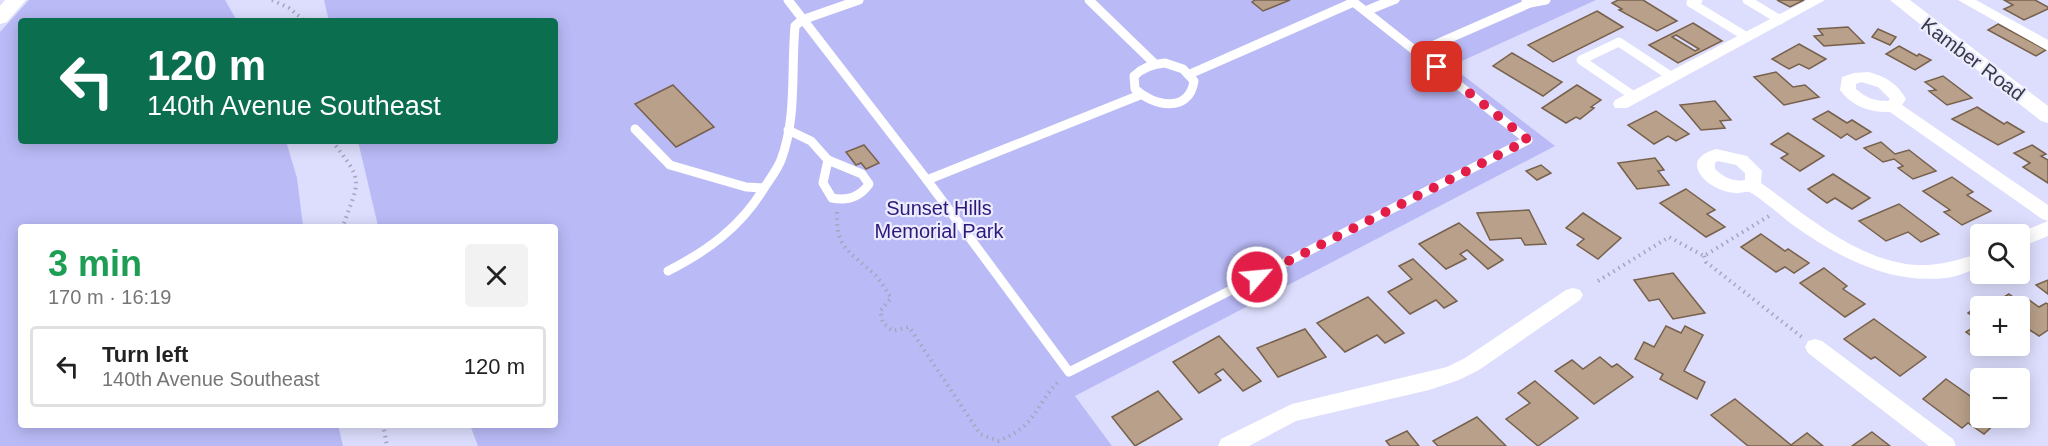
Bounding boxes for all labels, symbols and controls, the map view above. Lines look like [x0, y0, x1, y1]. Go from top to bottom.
street label: Kamber Road [1917, 13, 2029, 105]
pin [1411, 41, 1462, 92]
icon: left [48, 42, 126, 120]
text: 120 m [147, 42, 266, 89]
icon: arrive [1420, 50, 1453, 83]
text: 140th Avenue Southeast [147, 91, 441, 121]
park label: Sunset Hills Memorial Park [875, 197, 1004, 242]
map controls [1970, 224, 2030, 428]
button: search [1970, 224, 2030, 284]
text: 3 min [48, 243, 142, 284]
button: close [465, 244, 528, 307]
position arrow [1225, 245, 1289, 309]
text: 170 m · 16:19 [48, 286, 171, 308]
button: + [1970, 296, 2030, 356]
text: Turn left [102, 342, 188, 367]
icon: left [51, 350, 84, 383]
text: 120 m [464, 354, 525, 379]
text: 140th Avenue Southeast [102, 368, 320, 390]
button: − [1970, 368, 2030, 428]

